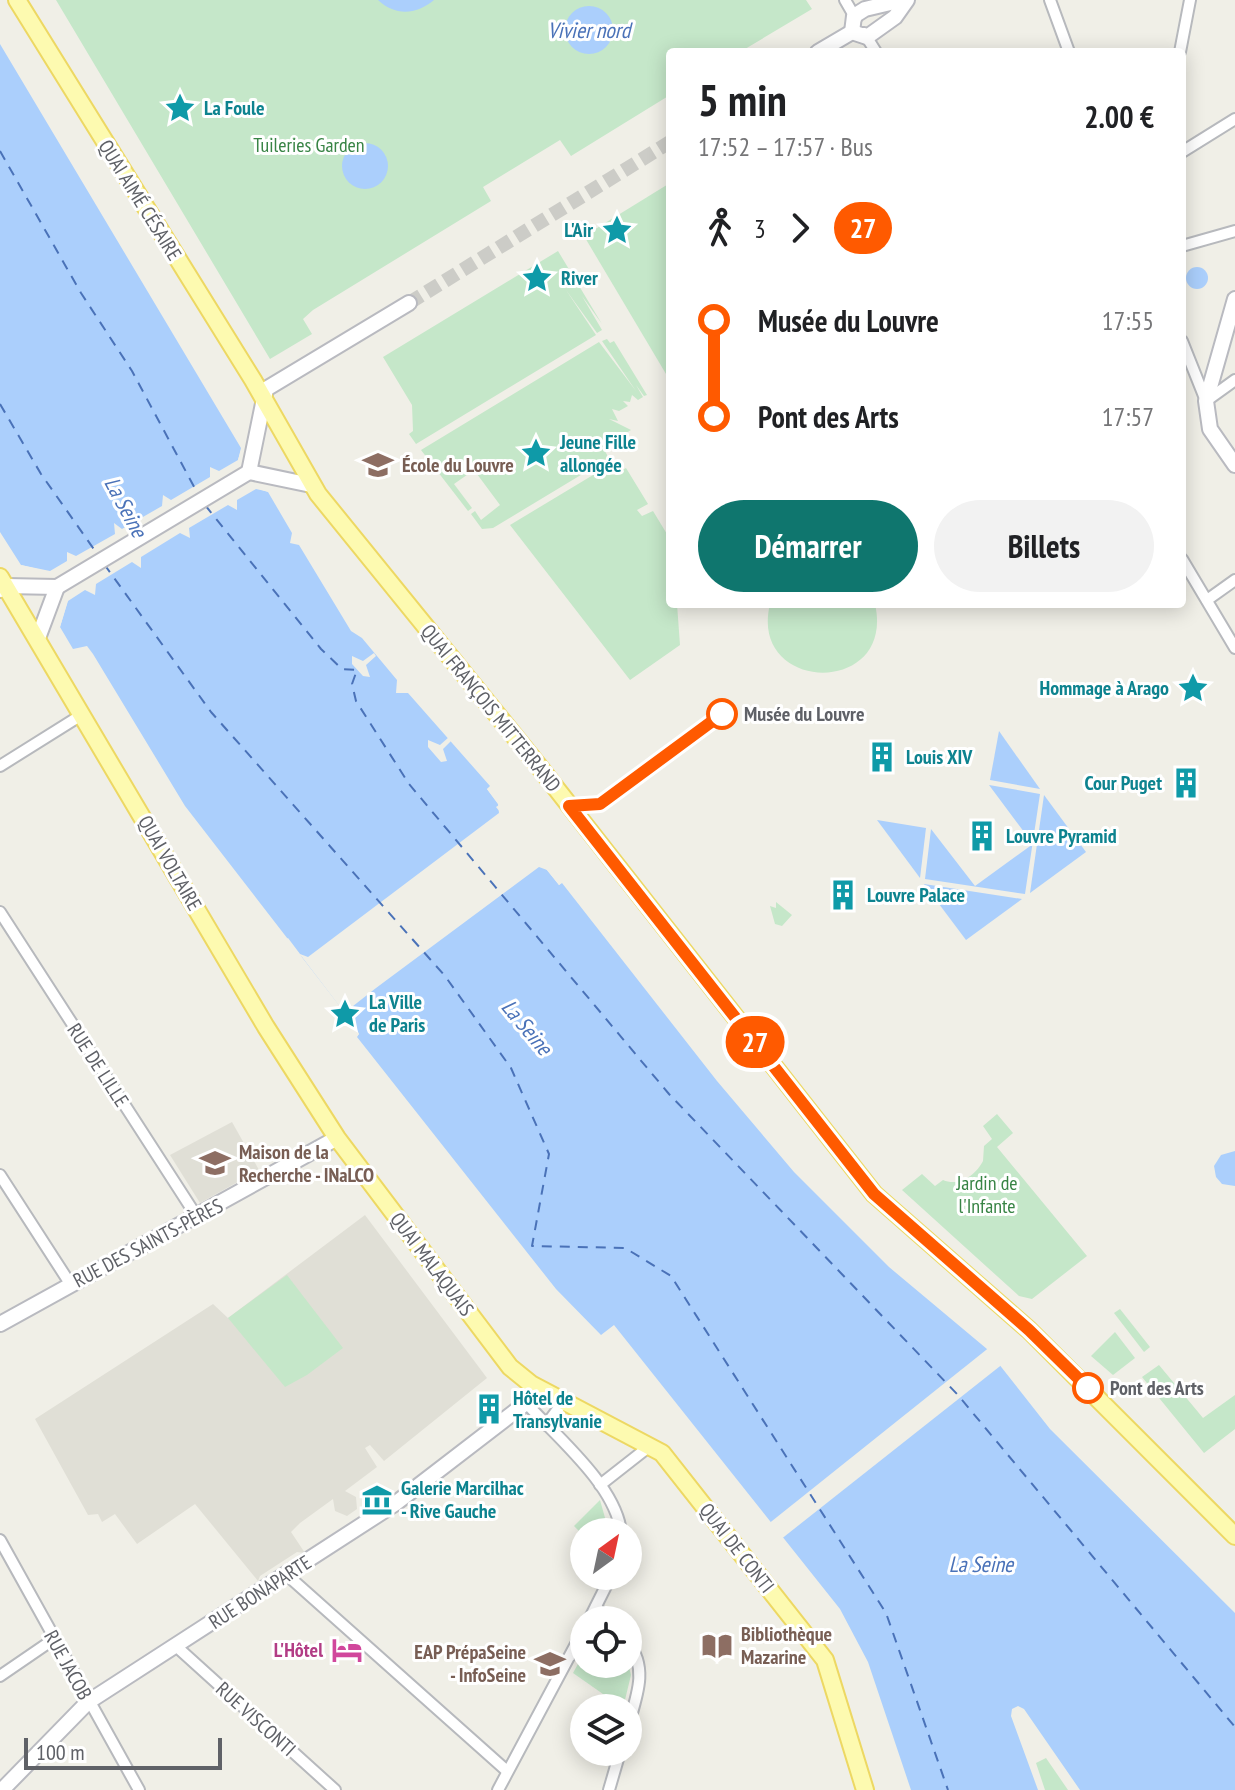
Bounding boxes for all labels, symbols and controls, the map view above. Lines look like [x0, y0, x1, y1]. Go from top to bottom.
water label: Vivier nord [548, 16, 634, 44]
text: 5 min [698, 71, 787, 128]
place icon: La Foule [163, 91, 197, 125]
place label: La Foule [204, 95, 264, 121]
text: 2.00 € [1084, 97, 1154, 136]
text: 17:52 – 17:57 · Bus [698, 130, 873, 163]
park label: Tuileries Garden [253, 132, 365, 158]
street label: QUAI AIMÉ CÉSAIRE [93, 135, 187, 265]
icon: walk [698, 206, 742, 250]
icon: forward [778, 206, 822, 250]
text: 27 [850, 209, 876, 246]
text: 3 [754, 212, 766, 245]
place icon: L'Air [600, 213, 634, 247]
place label: L'Air [564, 217, 593, 243]
place icon: River [520, 261, 554, 295]
place label: River [561, 265, 598, 291]
text: Musée du Louvre [758, 301, 939, 340]
text: 17:55 [1102, 304, 1154, 337]
text: Pont des Arts [758, 397, 899, 436]
text: 17:57 [1102, 400, 1154, 433]
place label: Jeune Fille allongée [559, 429, 636, 478]
place icon: Jeune Fille allongée [519, 436, 553, 470]
school or university icon: École du Louvre [361, 448, 395, 482]
place label: École du Louvre [402, 452, 514, 478]
water label: La Seine [99, 472, 154, 544]
button: Démarrer [698, 500, 918, 592]
button: Billets [934, 500, 1154, 592]
street label: QUAI FRANÇOIS MITTERRAND [415, 619, 567, 797]
place icon: Hommage à Arago [1176, 671, 1210, 705]
place label: Hommage à Arago [1040, 675, 1169, 701]
marker: Musée du Louvre [707, 699, 737, 729]
place label: Musée du Louvre [744, 701, 865, 727]
building icon: Louis XIV [865, 740, 899, 774]
place label: Louis XIV [906, 744, 973, 770]
building icon: Cour Puget [1169, 766, 1203, 800]
place label: Cour Puget [1084, 770, 1162, 796]
street label: QUAI VOLTAIRE [132, 811, 208, 915]
building icon: Louvre Pyramid [965, 819, 999, 853]
place label: Louvre Pyramid [1006, 823, 1117, 849]
building icon: Louvre Palace [826, 878, 860, 912]
place label: Louvre Palace [867, 882, 965, 908]
place label: La Ville de Paris [369, 989, 425, 1038]
water label: La Seine [496, 993, 560, 1062]
place icon: La Ville de Paris [328, 997, 362, 1031]
line badge: 27 [719, 1016, 791, 1068]
street label: RUE DE LILLE [61, 1018, 135, 1112]
text: 27 [742, 1023, 768, 1060]
place label: Maison de la Recherche - INaLCO [239, 1139, 374, 1188]
school or university icon: Maison de la Recherche - INaLCO [198, 1146, 232, 1180]
park label: Jardin de l'Infante [955, 1170, 1018, 1219]
street label: RUE DES SAINTS-PÈRES [69, 1193, 227, 1293]
street label: QUAI MALAQUAIS [384, 1207, 480, 1321]
marker: Pont des Arts [1073, 1373, 1103, 1403]
place label: Pont des Arts [1110, 1375, 1204, 1401]
place label: Hôtel de Transylvanie [513, 1385, 602, 1434]
building icon: Hôtel de Transylvanie [472, 1392, 506, 1426]
place label: Galerie Marcilhac - Rive Gauche [401, 1475, 524, 1524]
museum icon: Galerie Marcilhac - Rive Gauche [360, 1483, 394, 1517]
street label: QUAI DE CONTI [694, 1498, 780, 1598]
north arrow [570, 1518, 642, 1590]
map controls [570, 1518, 642, 1766]
street label: RUE BONAPARTE [204, 1549, 316, 1635]
water label: La Seine [949, 1550, 1015, 1578]
button: locate [570, 1606, 642, 1678]
place label: Bibliothèque Mazarine [741, 1621, 832, 1670]
street label: RUE JACOB [38, 1626, 98, 1704]
library icon: Bibliothèque Mazarine [700, 1629, 734, 1663]
hotel icon: L'Hôtel [330, 1633, 364, 1667]
place label: L'Hôtel [274, 1637, 323, 1663]
place label: EAP PrépaSeine - InfoSeine [414, 1639, 526, 1688]
school or university icon: EAP PrépaSeine - InfoSeine [533, 1647, 567, 1681]
street label: RUE VISCONTI [211, 1676, 301, 1762]
button: layers [570, 1694, 642, 1766]
scale bar [24, 1734, 222, 1770]
text: 100 m [36, 1738, 85, 1766]

